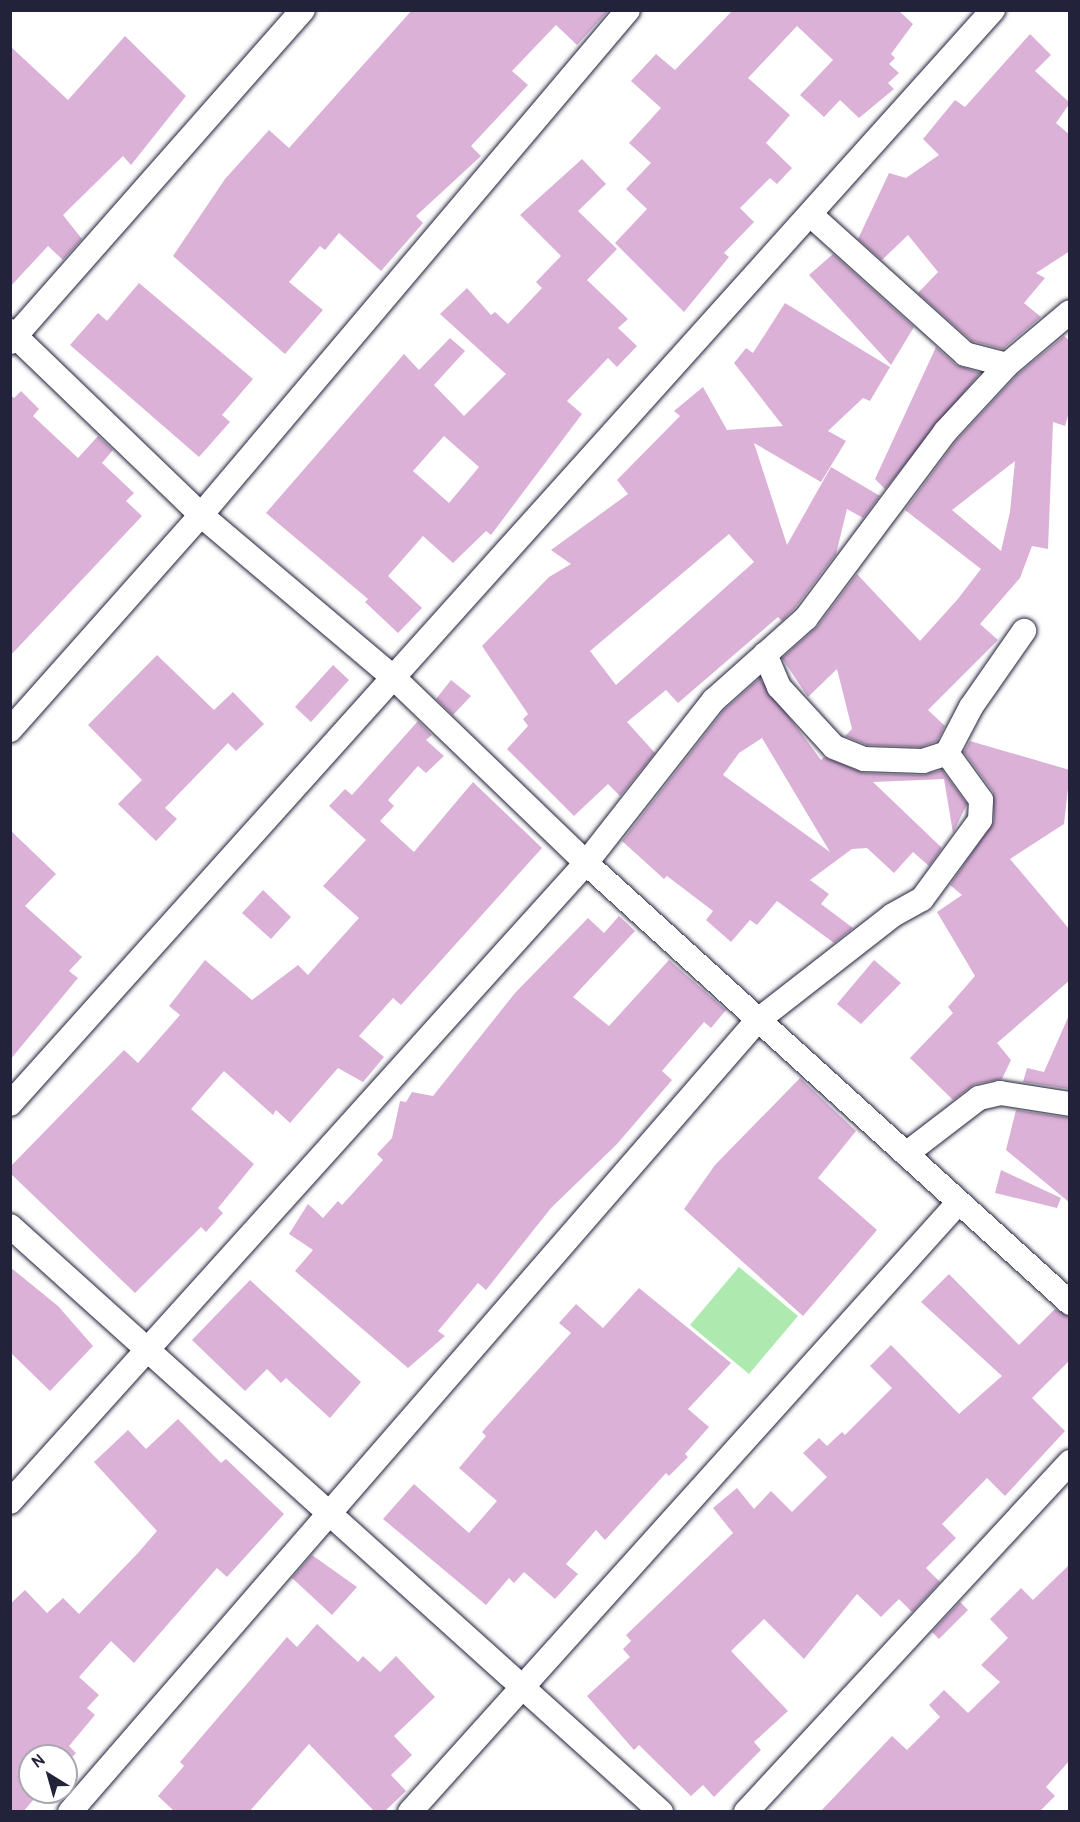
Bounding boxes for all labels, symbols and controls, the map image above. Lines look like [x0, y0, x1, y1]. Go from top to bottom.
north arrow [18, 1744, 78, 1804]
text: N [28, 1750, 49, 1772]

